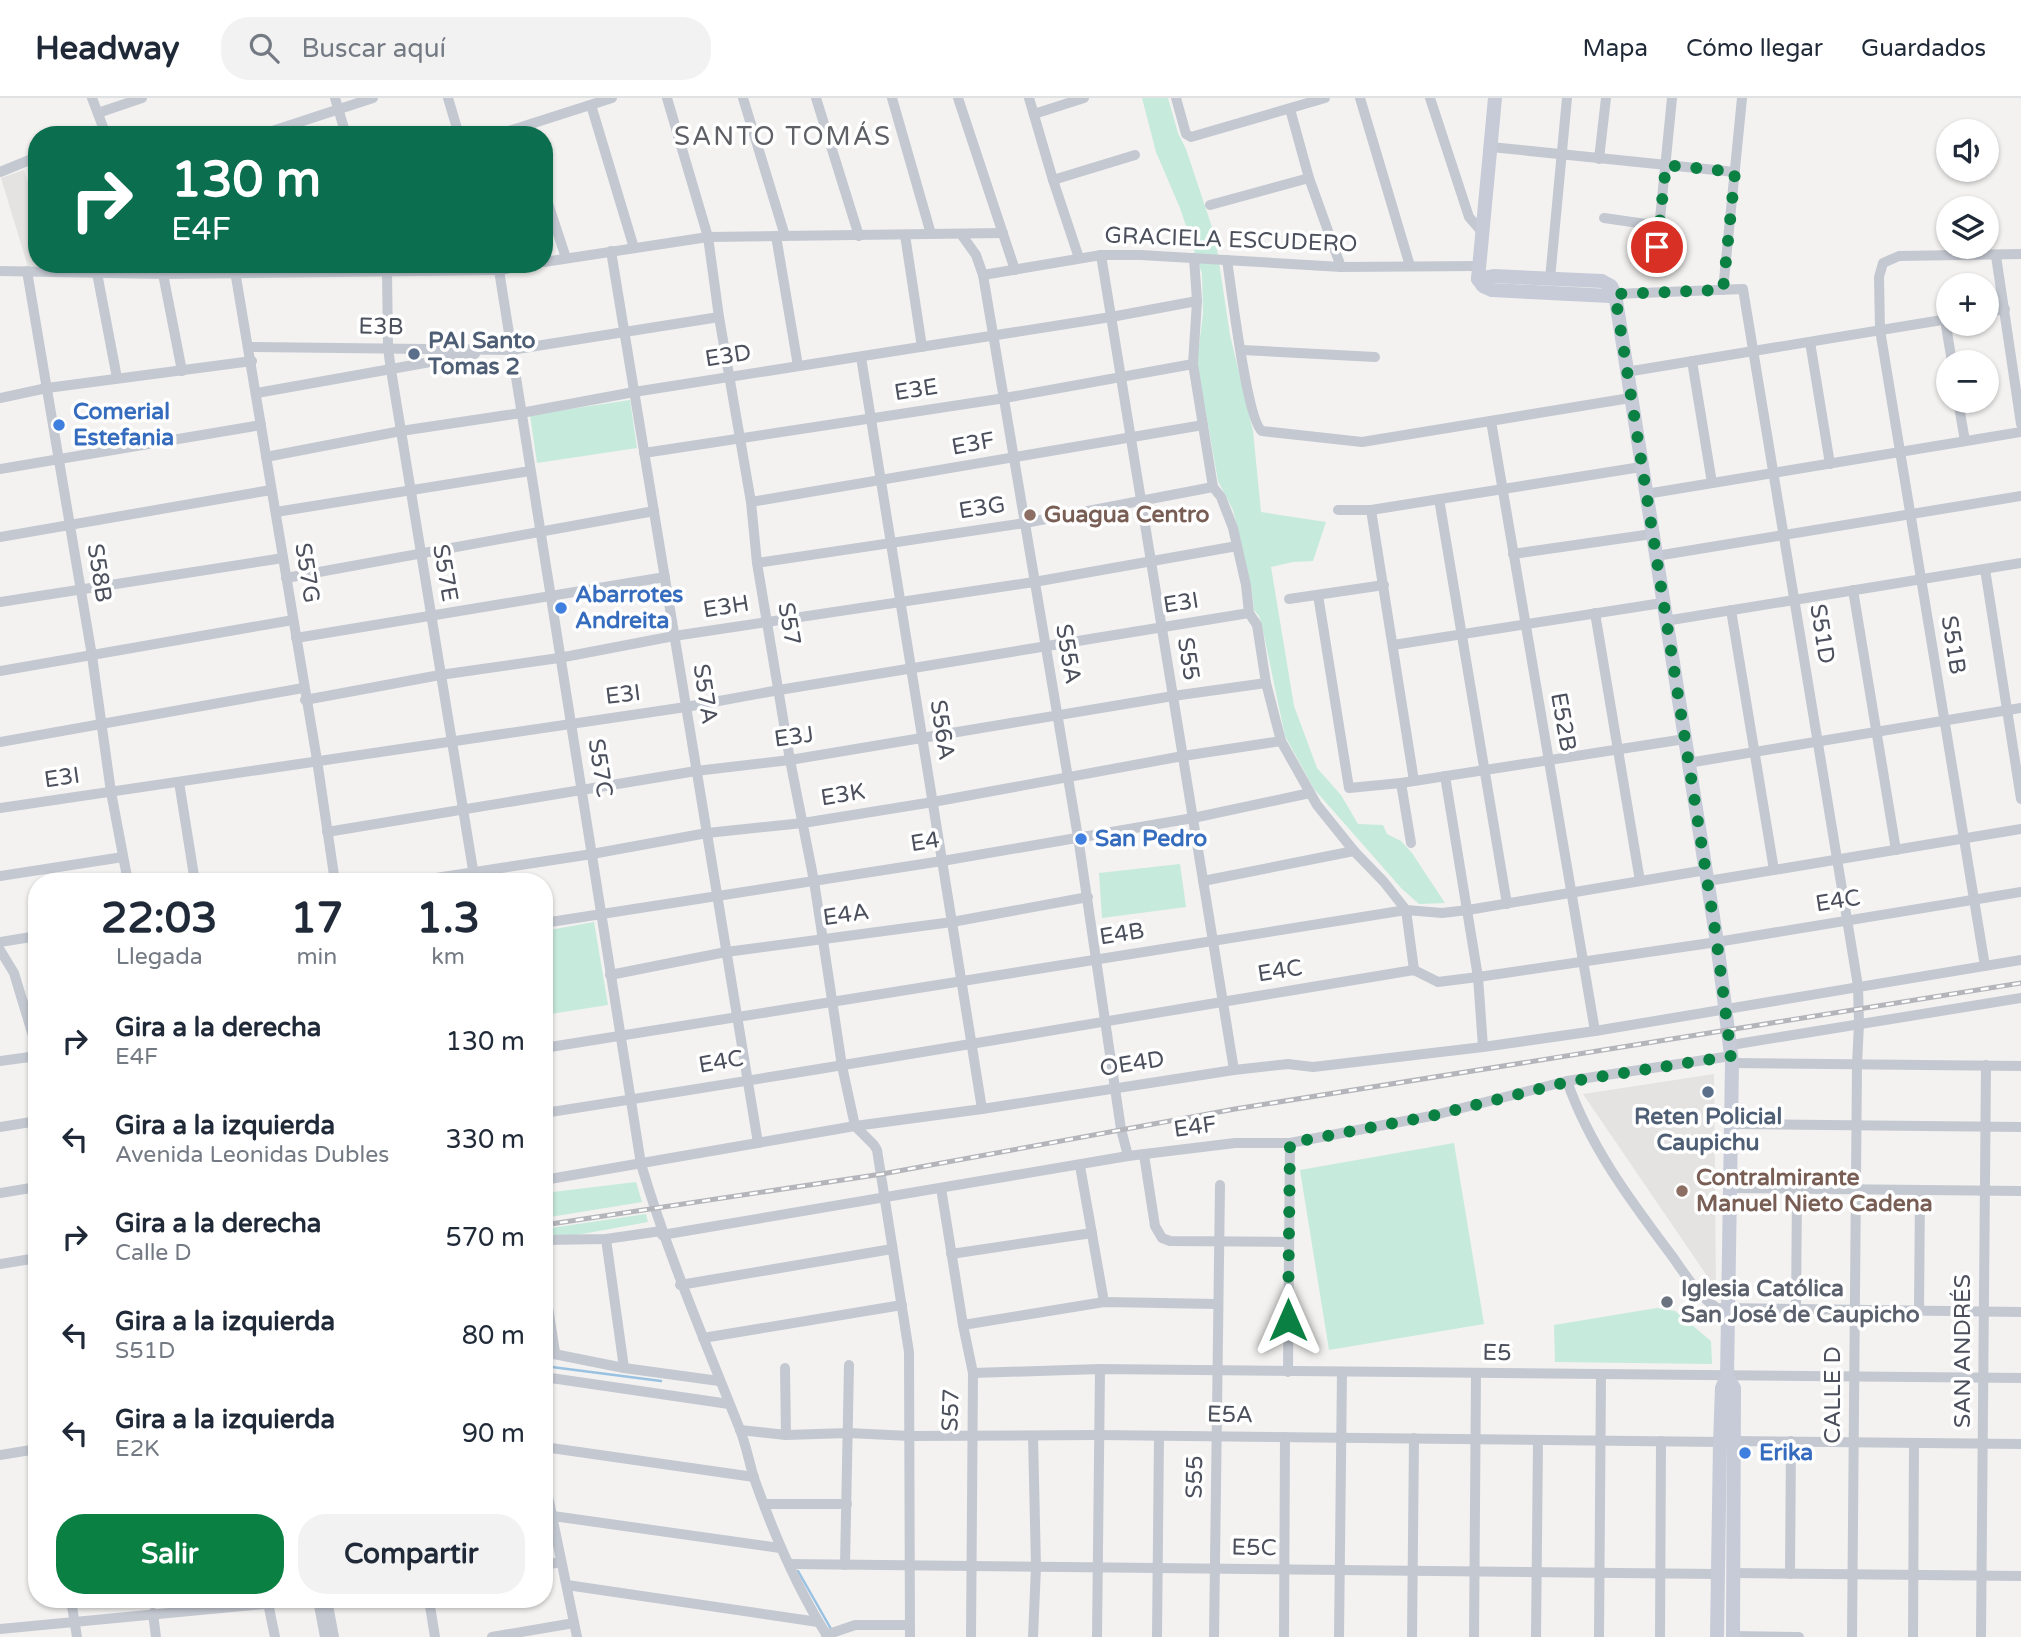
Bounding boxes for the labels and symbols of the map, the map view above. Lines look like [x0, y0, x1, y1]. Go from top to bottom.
district label: SANTO TOMÁS [674, 121, 892, 152]
pin [1627, 217, 1687, 277]
street label: GRACIELA ESCUDERO [1104, 222, 1358, 258]
street label: E3B [358, 313, 404, 341]
place label: PAI Santo Tomas 2 [427, 327, 536, 381]
street label: E3D [703, 339, 753, 373]
marker: PAI Santo Tomas 2 [406, 346, 422, 362]
street label: E3E [892, 373, 940, 407]
place label: Comerial Estefania [73, 398, 174, 452]
marker: Comerial Estefania [51, 417, 67, 433]
street label: E3F [949, 426, 997, 462]
street label: E3G [957, 491, 1007, 525]
place label: Guagua Centro [1044, 501, 1209, 529]
marker: Guagua Centro [1022, 507, 1038, 523]
street label: S57G [288, 541, 326, 605]
street label: S58B [81, 542, 117, 604]
street label: S57E [426, 542, 464, 604]
place label: Abarrotes Andreita [575, 581, 683, 635]
street label: E3I [1161, 586, 1201, 620]
street label: E3H [701, 590, 751, 624]
marker: Abarrotes Andreita [553, 600, 569, 616]
street label: S57 [771, 600, 807, 648]
street label: S51D [1803, 602, 1841, 666]
street label: S51B [1935, 614, 1971, 676]
street label: S55A [1049, 622, 1087, 686]
street label: S55 [1171, 636, 1205, 682]
street label: S57A [686, 662, 724, 726]
street label: E3I [604, 679, 642, 711]
street label: E52B [1544, 690, 1582, 754]
street label: S56A [923, 698, 961, 762]
street label: E3J [772, 720, 816, 754]
street label: S57C [582, 737, 618, 799]
street label: E3I [42, 762, 82, 794]
street label: E3K [819, 778, 867, 812]
place label: San Pedro [1095, 825, 1207, 853]
street label: E4 [908, 826, 942, 858]
marker: San Pedro [1073, 831, 1089, 847]
street label: E4C [1814, 884, 1862, 918]
street label: E4A [821, 898, 871, 932]
street label: E4B [1098, 917, 1146, 951]
street label: E4C [1256, 954, 1304, 988]
street label: E4C [696, 1044, 746, 1080]
street label: OE4D [1098, 1045, 1166, 1083]
marker: Reten Policial Caupichu [1700, 1084, 1716, 1100]
place label: Reten Policial Caupichu [1634, 1103, 1782, 1157]
street label: E4F [1172, 1110, 1218, 1144]
place label: Contralmirante Manuel Nieto Cadena [1696, 1164, 1933, 1218]
marker: Contralmirante Manuel Nieto Cadena [1674, 1183, 1690, 1199]
street label: SAN ANDRÉS [1949, 1274, 1977, 1428]
place label: Iglesia Católica San José de Caupicho [1681, 1275, 1920, 1329]
position arrow [1251, 1283, 1325, 1357]
marker: Iglesia Católica San José de Caupicho [1659, 1294, 1675, 1310]
street label: E5 [1482, 1339, 1512, 1367]
street label: CALLE D [1819, 1346, 1847, 1444]
street label: S57 [936, 1388, 966, 1432]
street label: E5A [1207, 1401, 1253, 1429]
place label: Erika [1759, 1439, 1813, 1467]
marker: Erika [1737, 1445, 1753, 1461]
street label: S55 [1181, 1455, 1209, 1499]
street label: E5C [1231, 1534, 1277, 1562]

